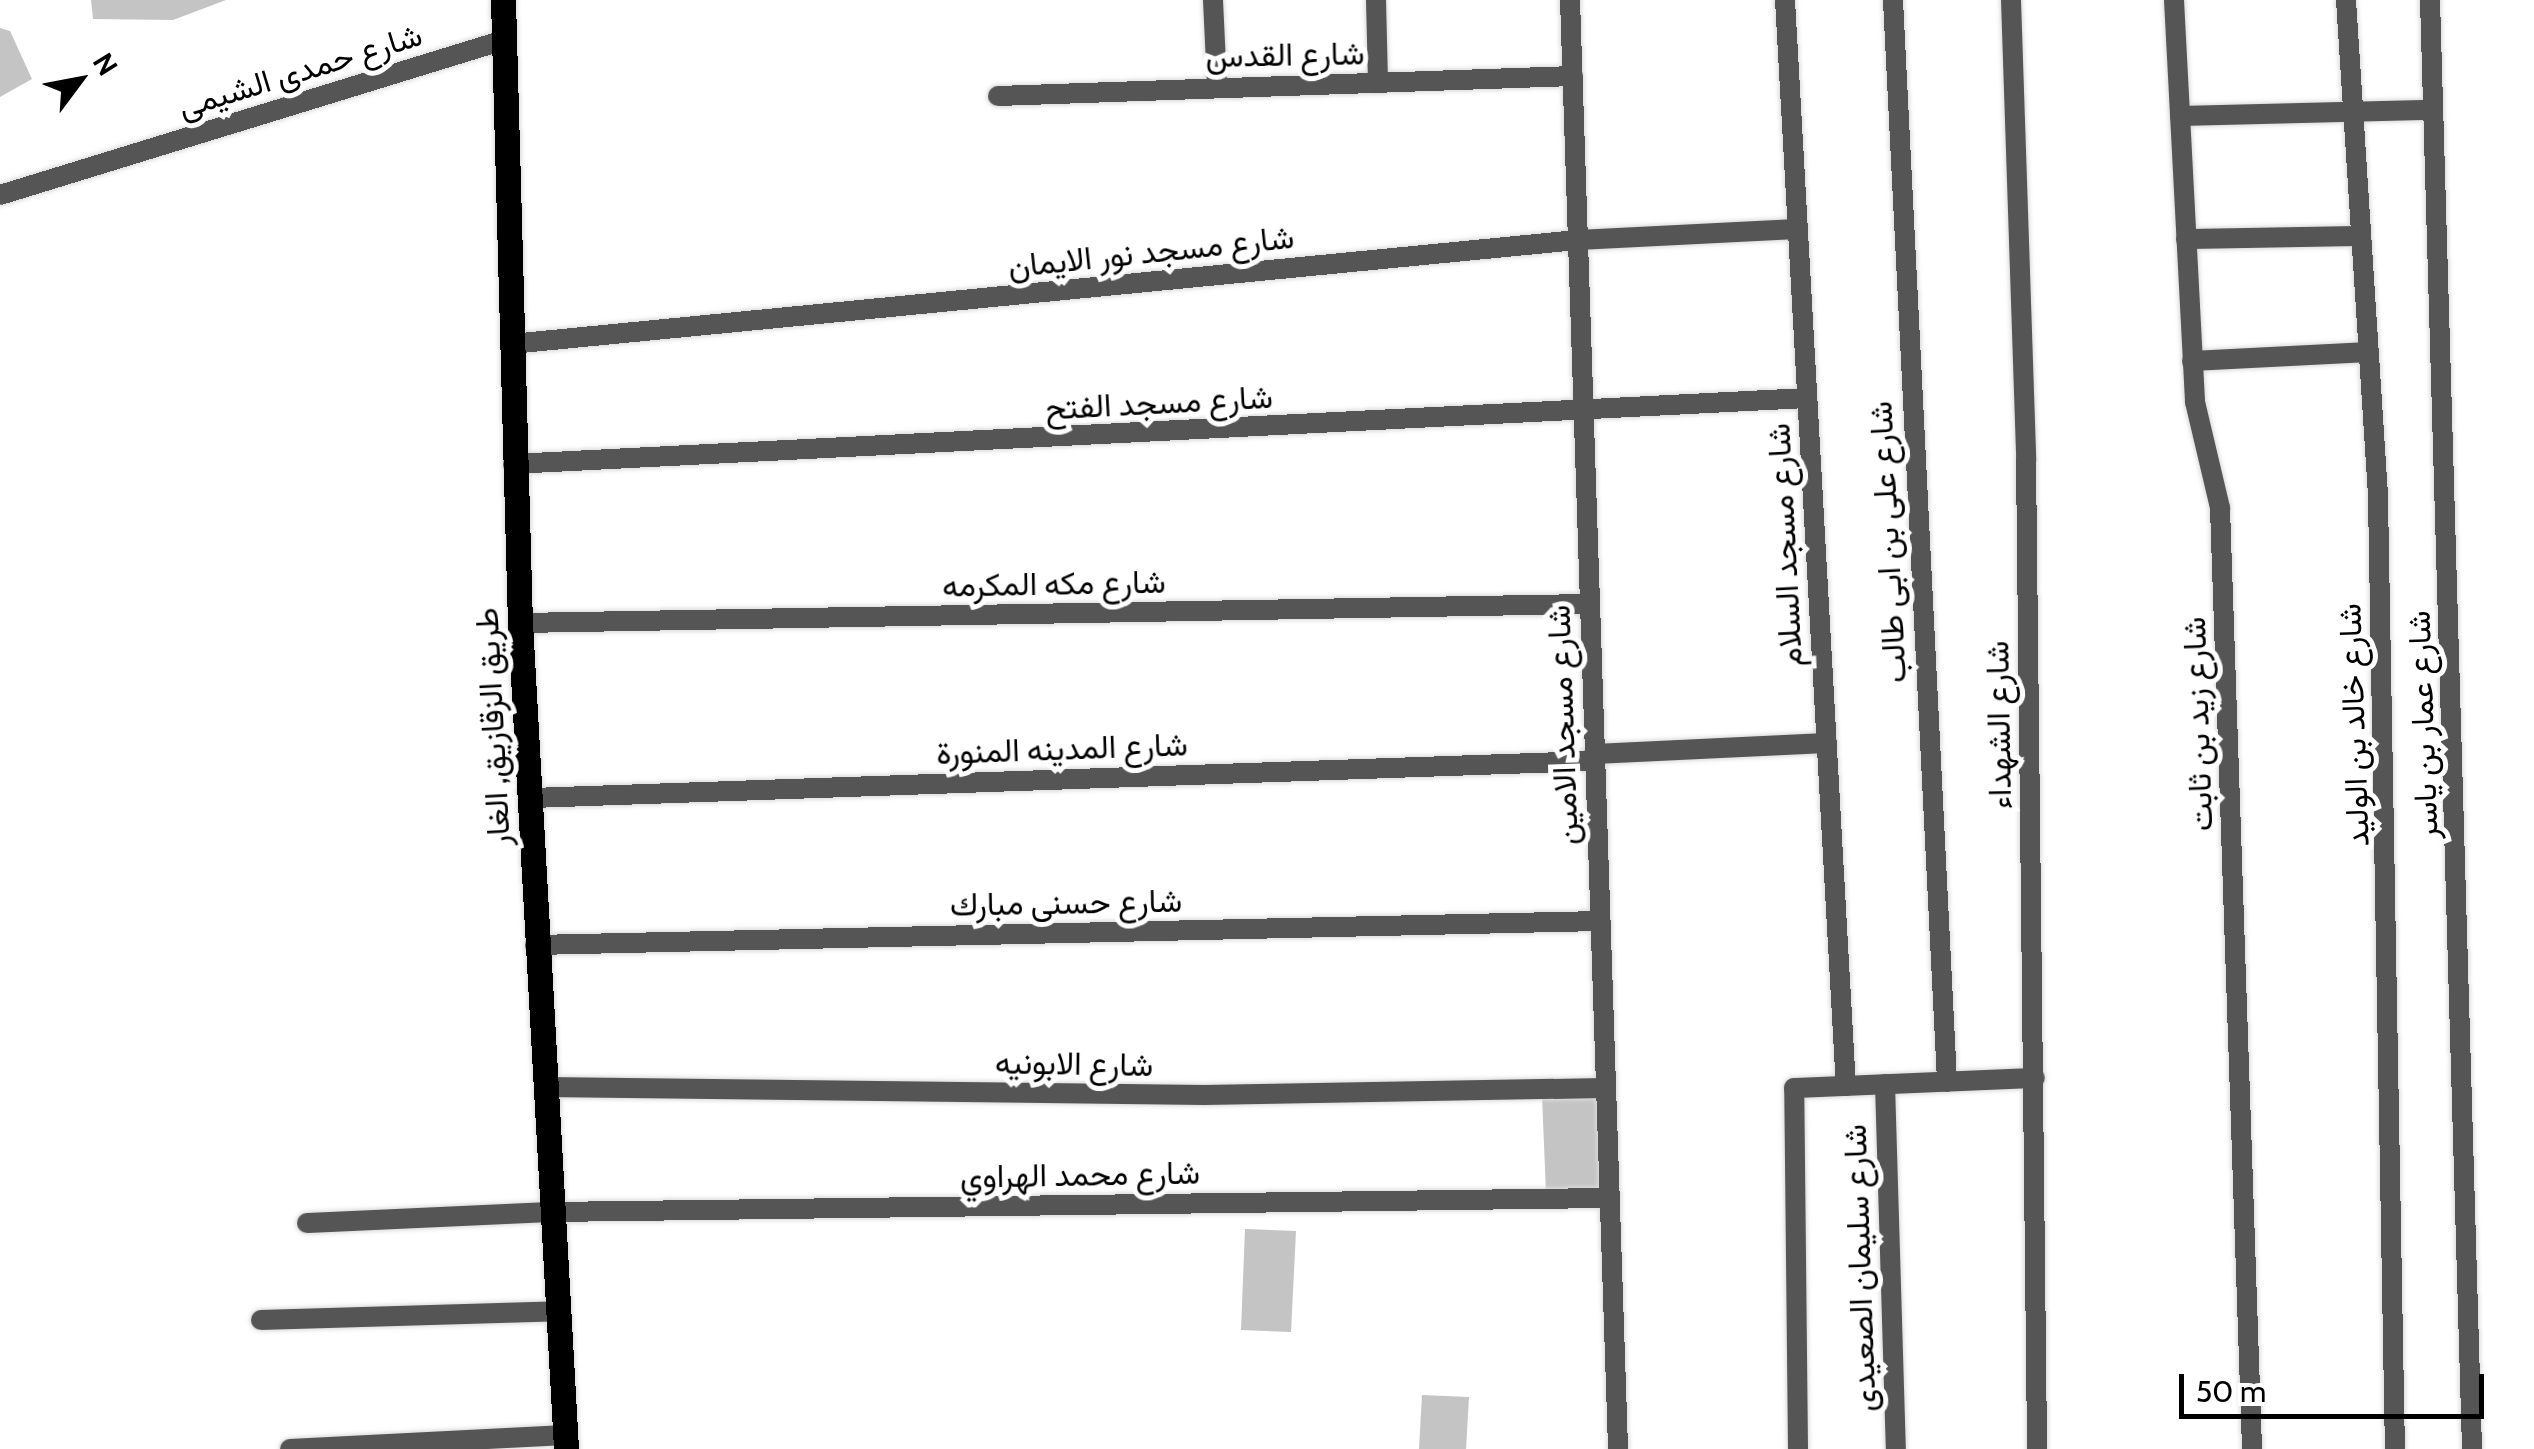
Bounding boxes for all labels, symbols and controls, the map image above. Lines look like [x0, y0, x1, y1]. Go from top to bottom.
street label: شارع حمدى الشيمى [173, 16, 427, 126]
north arrow [30, 30, 130, 130]
street label: شارع القدس [1205, 34, 1365, 76]
text: N [86, 47, 125, 81]
street label: شارع مسجد نور الايمان [1006, 218, 1296, 286]
street label: شارع مسجد الفتح [1044, 378, 1274, 428]
street label: شارع على بن ابى طالب [1861, 400, 1915, 684]
street label: شارع مسجد السلام [1759, 422, 1811, 668]
street label: شارع مكه المكرمه [942, 563, 1166, 605]
street label: شارع خالد بن الوليد [2331, 603, 2377, 847]
street label: شارع مسجد الامين [1540, 604, 1586, 846]
street label: طريق الزقازيق, الغار [468, 607, 518, 847]
street label: شارع عمار بن ياسر [2400, 610, 2446, 840]
street label: شارع زيد بن ثابت [2175, 616, 2221, 832]
street label: شارع الشهداء [1978, 640, 2020, 810]
street label: شارع المدينه المنورة [936, 725, 1188, 773]
street label: شارع حسنى مبارك [950, 882, 1182, 924]
street label: شارع الابونيه [995, 1043, 1153, 1085]
street label: شارع سليمان الصعيدى [1836, 1124, 1884, 1412]
street label: شارع محمد الهراوي [960, 1154, 1200, 1196]
scale bar [2184, 1354, 2489, 1416]
text: 50 m [2196, 1373, 2266, 1410]

